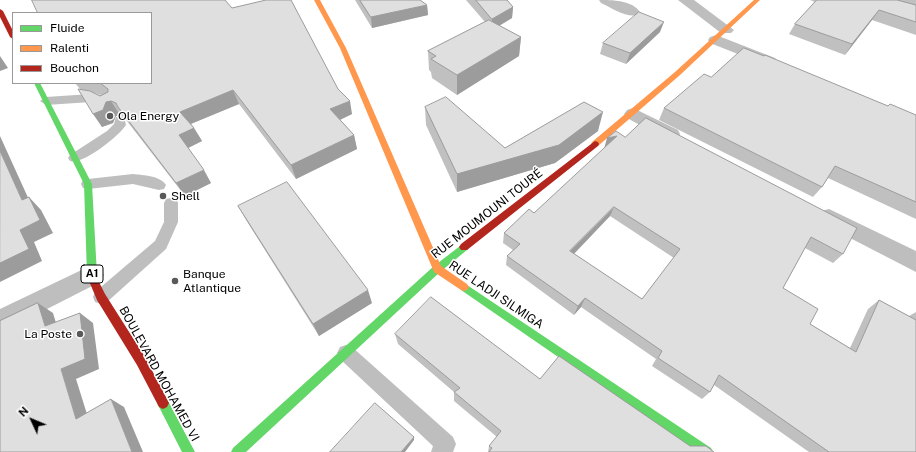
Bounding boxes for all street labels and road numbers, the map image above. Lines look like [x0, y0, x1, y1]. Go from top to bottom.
street label: RUE MOUMOUNI TOURÉ [429, 166, 545, 262]
street label: RUE LADJI SILMIGA [446, 258, 546, 332]
road number: A1 [81, 265, 103, 283]
street label: BOULEVARD MOHAMED VI [116, 304, 202, 444]

